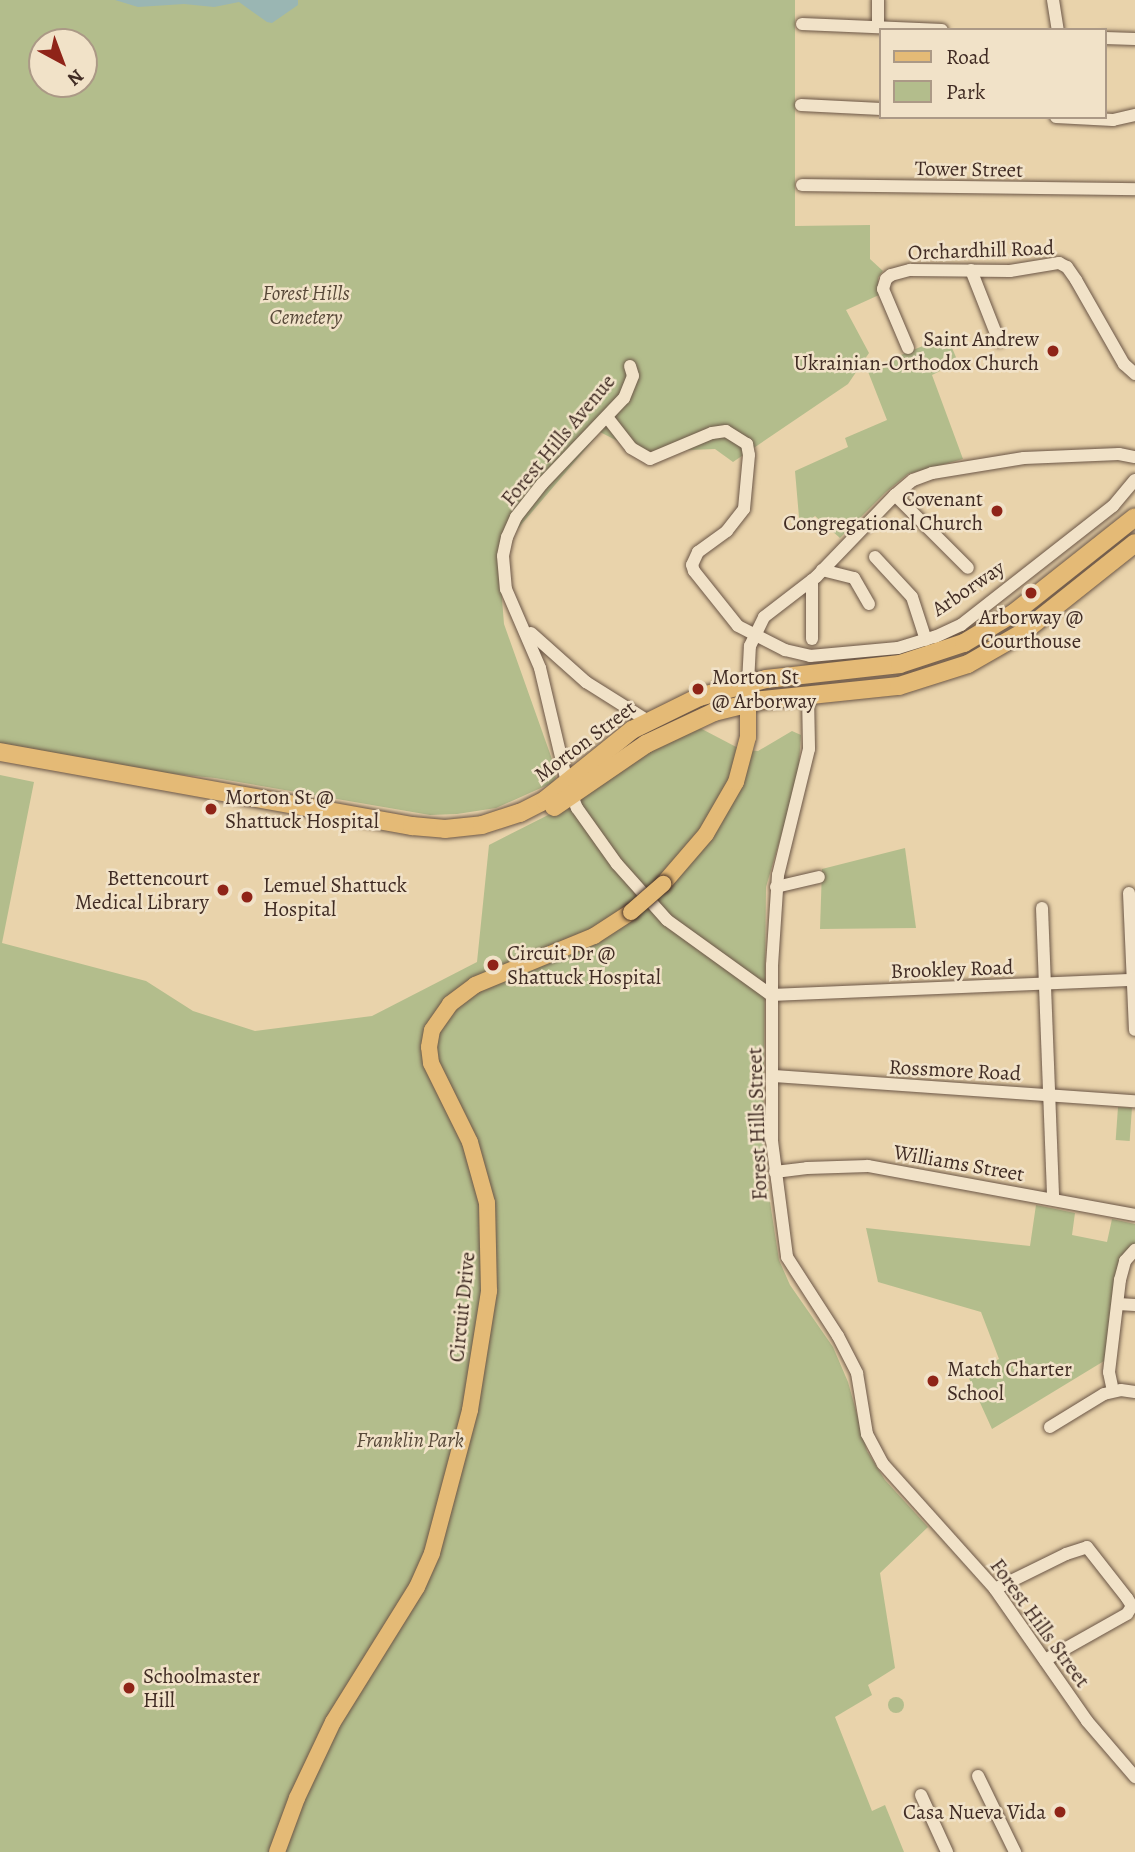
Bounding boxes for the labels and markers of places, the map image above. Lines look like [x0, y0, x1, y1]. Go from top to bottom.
place label: Saint Andrew Ukrainian-Orthodox Church [794, 326, 1039, 376]
marker: Saint Andrew Ukrainian-Orthodox Church [1045, 343, 1061, 359]
place label: Covenant Congregational Church [783, 486, 983, 536]
marker: Covenant Congregational Church [989, 503, 1005, 519]
marker: Arborway @ Courthouse [1023, 585, 1039, 601]
place label: Arborway @ Courthouse [979, 604, 1083, 654]
place label: Morton St @ Arborway [712, 664, 816, 714]
marker: Morton St @ Arborway [690, 681, 706, 697]
place label: Morton St @ Shattuck Hospital [225, 784, 379, 834]
marker: Morton St @ Shattuck Hospital [203, 801, 219, 817]
place label: Bettencourt Medical Library [75, 865, 209, 915]
place label: Lemuel Shattuck Hospital [263, 872, 407, 922]
marker: Bettencourt Medical Library [215, 882, 231, 898]
marker: Lemuel Shattuck Hospital [237, 887, 257, 907]
place label: Circuit Dr @ Shattuck Hospital [507, 940, 661, 990]
marker: Circuit Dr @ Shattuck Hospital [485, 957, 501, 973]
place label: Match Charter School [947, 1356, 1072, 1406]
marker: Match Charter School [925, 1373, 941, 1389]
place label: Schoolmaster Hill [143, 1663, 260, 1713]
marker: Schoolmaster Hill [121, 1680, 137, 1696]
place label: Casa Nueva Vida [903, 1799, 1046, 1825]
marker: Casa Nueva Vida [1052, 1804, 1068, 1820]

